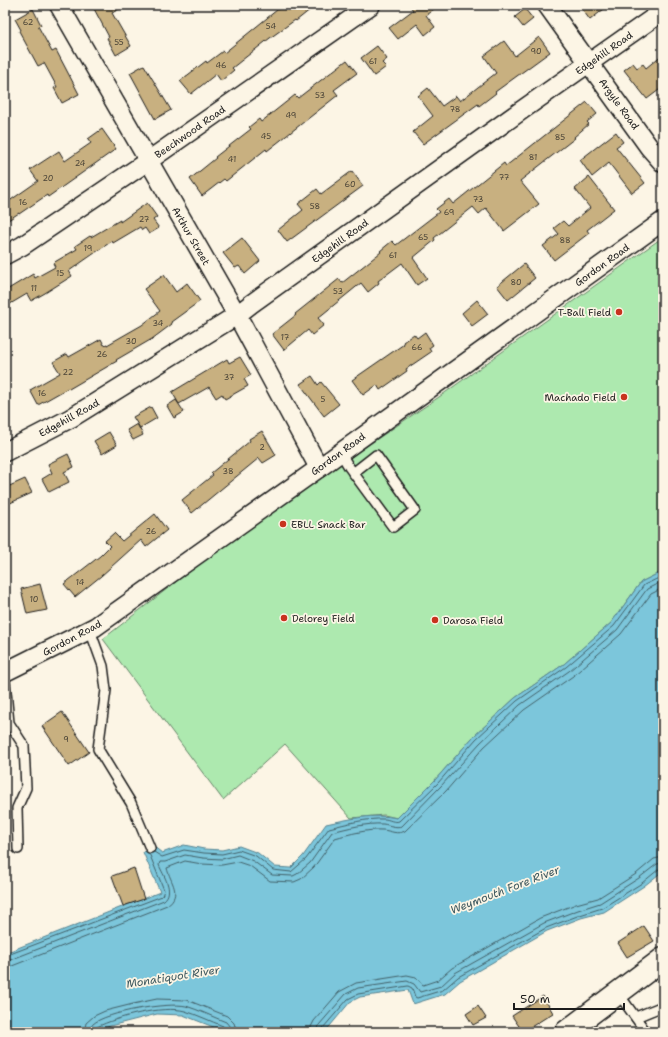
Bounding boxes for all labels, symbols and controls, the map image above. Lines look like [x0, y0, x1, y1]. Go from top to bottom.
house number: 62 [23, 17, 34, 28]
house number: 54 [266, 21, 277, 32]
street label: Edgehill Road [573, 28, 636, 78]
house number: 55 [114, 37, 124, 48]
house number: 90 [530, 46, 542, 57]
house number: 61 [369, 56, 377, 67]
house number: 46 [215, 60, 227, 71]
street label: Argyle Road [596, 76, 642, 133]
house number: 53 [315, 90, 325, 101]
street label: Beechwood Road [152, 102, 228, 161]
house number: 78 [450, 104, 460, 115]
house number: 49 [286, 110, 296, 121]
house number: 45 [261, 131, 271, 142]
house number: 85 [555, 132, 565, 143]
house number: 81 [529, 152, 537, 163]
house number: 41 [228, 154, 236, 165]
house number: 24 [75, 158, 86, 169]
house number: 77 [499, 172, 510, 183]
house number: 20 [43, 173, 53, 184]
house number: 60 [345, 179, 356, 190]
house number: 73 [473, 194, 483, 205]
house number: 16 [19, 197, 28, 208]
house number: 58 [310, 201, 320, 212]
street label: Arthur Street [169, 205, 213, 267]
house number: 69 [444, 207, 454, 218]
house number: 27 [139, 214, 150, 225]
street label: Edgehill Road [309, 216, 372, 266]
house number: 65 [418, 232, 428, 243]
house number: 88 [559, 235, 571, 246]
street label: Gordon Road [572, 240, 633, 289]
house number: 19 [84, 243, 92, 254]
house number: 61 [389, 250, 397, 261]
house number: 15 [56, 268, 64, 279]
house number: 80 [510, 277, 522, 288]
house number: 11 [31, 283, 37, 294]
house number: 53 [333, 286, 343, 297]
place label: T-Ball Field [558, 306, 612, 319]
marker: T-Ball Field [614, 307, 624, 317]
house number: 34 [153, 318, 164, 329]
house number: 17 [281, 332, 290, 343]
house number: 30 [125, 336, 137, 347]
house number: 66 [412, 342, 423, 353]
house number: 26 [97, 349, 108, 360]
house number: 22 [63, 367, 74, 378]
house number: 37 [224, 372, 235, 383]
house number: 16 [38, 388, 47, 399]
place label: Machado Field [545, 391, 617, 404]
marker: Machado Field [619, 392, 629, 402]
house number: 5 [321, 394, 326, 405]
street label: Edgehill Road [36, 396, 102, 440]
street label: Gordon Road [308, 429, 369, 478]
house number: 2 [259, 442, 265, 453]
house number: 38 [223, 466, 233, 477]
place label: EBLL Snack Bar [291, 518, 366, 531]
marker: EBLL Snack Bar [278, 519, 288, 529]
house number: 26 [146, 526, 157, 537]
house number: 14 [76, 577, 85, 588]
house number: 10 [30, 594, 38, 605]
place label: Delorey Field [292, 612, 355, 625]
marker: Delorey Field [279, 613, 289, 623]
place label: Darosa Field [443, 614, 504, 627]
marker: Darosa Field [430, 615, 440, 625]
street label: Gordon Road [40, 617, 104, 659]
house number: 9 [63, 734, 69, 745]
water label: Weymouth Fore River [448, 862, 562, 918]
water label: Monatiquot River [125, 962, 222, 992]
scale bar [514, 985, 624, 1011]
text: 50 m [520, 991, 550, 1007]

